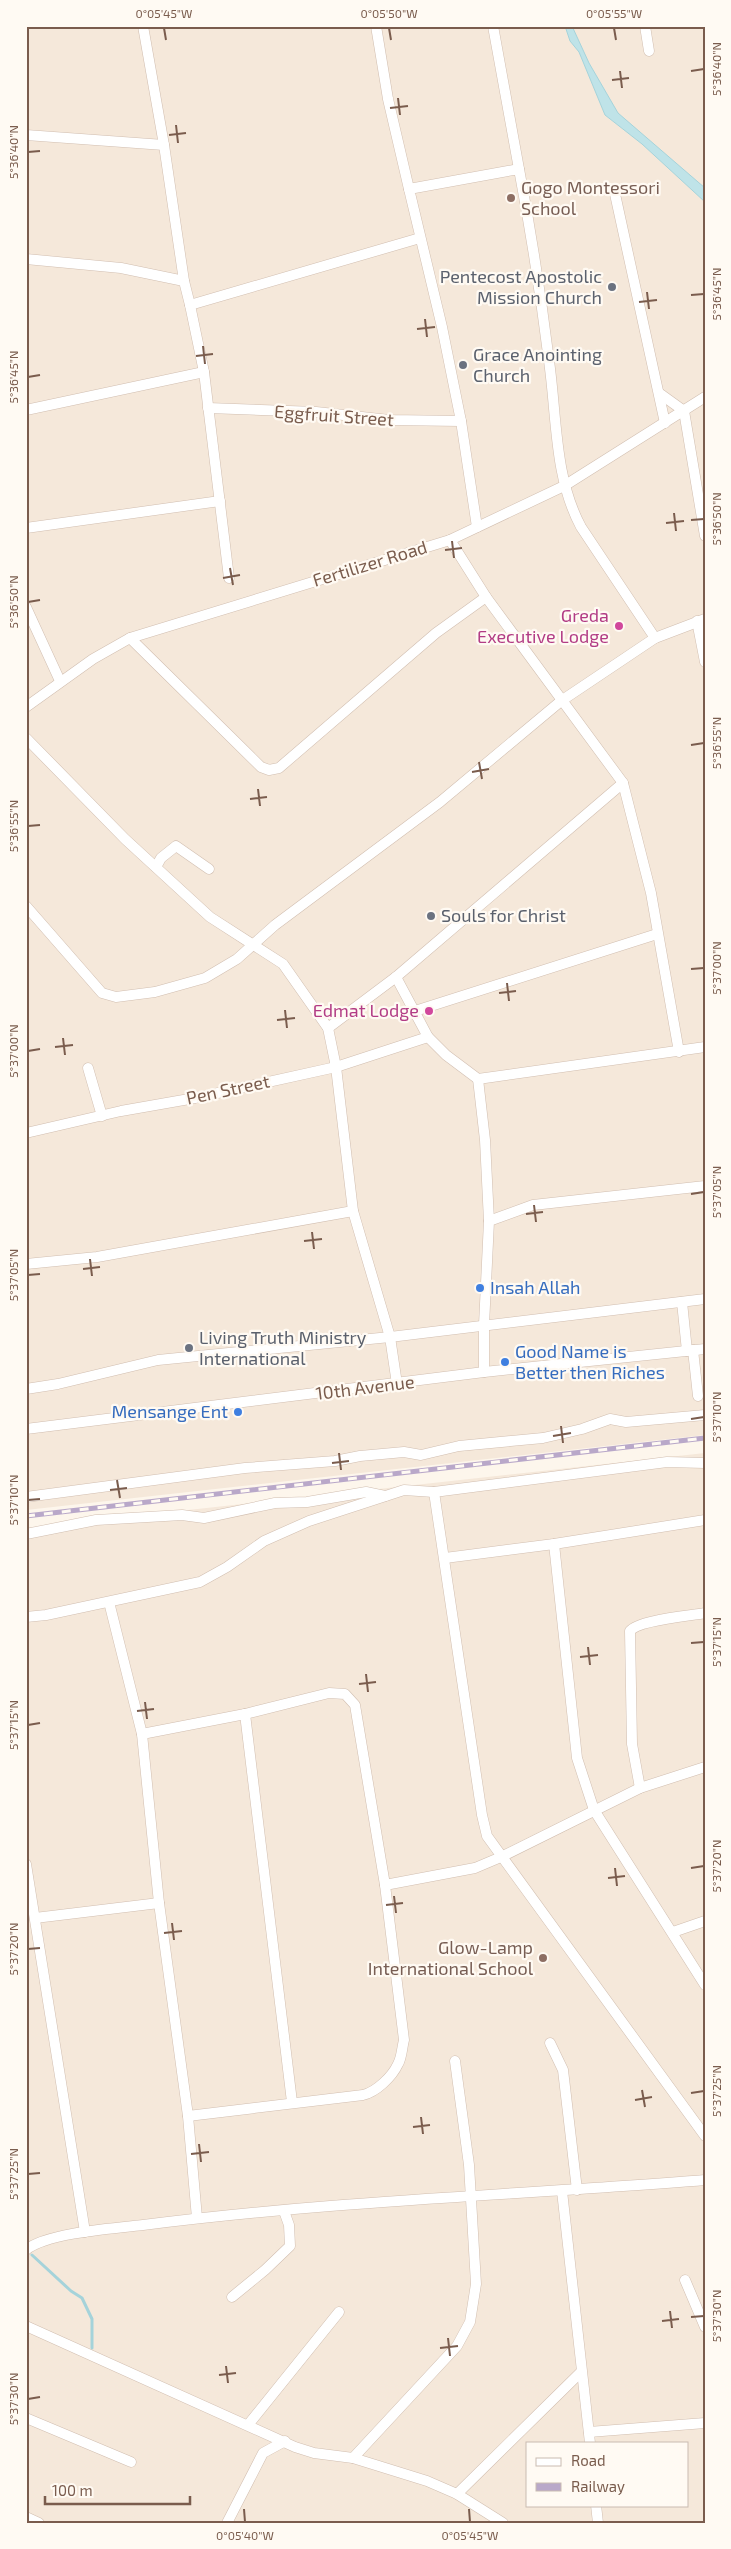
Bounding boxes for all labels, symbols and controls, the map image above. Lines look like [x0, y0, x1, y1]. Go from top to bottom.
text: 0°05'45"W [136, 6, 192, 20]
text: 0°05'50"W [360, 6, 418, 20]
text: 0°05'55"W [586, 6, 642, 20]
text: 5°36'40"N [709, 42, 723, 96]
text: 5°36'40"N [6, 125, 20, 179]
place label: Gogo Montessori School [521, 176, 660, 219]
marker: Gogo Montessori School [505, 192, 517, 204]
place label: Pentecost Apostolic Mission Church [440, 265, 602, 308]
text: 5°36'45"N [709, 267, 723, 321]
marker: Pentecost Apostolic Mission Church [606, 281, 618, 293]
place label: Grace Anointing Church [473, 343, 602, 386]
text: 5°36'45"N [6, 350, 20, 404]
marker: Grace Anointing Church [457, 359, 469, 371]
street label: Eggfruit Street [274, 400, 395, 430]
text: 5°36'50"N [709, 492, 723, 546]
street label: Fertilizer Road [310, 535, 430, 591]
text: 5°36'50"N [6, 575, 20, 629]
place label: Greda Executive Lodge [477, 604, 609, 647]
marker: Greda Executive Lodge [613, 620, 625, 632]
text: 5°36'55"N [709, 717, 723, 769]
text: 5°36'55"N [6, 800, 20, 852]
place label: Souls for Christ [441, 904, 566, 926]
marker: Souls for Christ [425, 910, 437, 922]
text: 5°37'00"N [709, 941, 723, 995]
place label: Edmat Lodge [313, 999, 419, 1021]
marker: Edmat Lodge [423, 1005, 435, 1017]
text: 5°37'00"N [6, 1024, 20, 1078]
street label: Pen Street [184, 1069, 272, 1109]
text: 5°37'05"N [709, 1166, 723, 1218]
text: 5°37'05"N [6, 1249, 20, 1301]
place label: Insah Allah [490, 1276, 580, 1298]
marker: Insah Allah [474, 1282, 486, 1294]
place label: Living Truth Ministry International [199, 1326, 367, 1369]
place label: Good Name is Better then Riches [515, 1340, 665, 1383]
marker: Living Truth Ministry International [183, 1342, 195, 1354]
marker: Good Name is Better then Riches [499, 1356, 511, 1368]
street label: 10th Avenue [314, 1370, 415, 1404]
text: 5°37'10"N [709, 1392, 723, 1442]
place label: Mensange Ent [112, 1400, 228, 1422]
marker: Mensange Ent [232, 1406, 244, 1418]
text: 5°37'10"N [6, 1475, 20, 1525]
text: 5°37'15"N [709, 1617, 723, 1667]
text: 5°37'15"N [6, 1700, 20, 1750]
text: 5°37'20"N [709, 1840, 723, 1892]
text: 5°37'20"N [6, 1923, 20, 1975]
place label: Glow-Lamp International School [368, 1936, 534, 1979]
marker: Glow-Lamp International School [537, 1952, 549, 1964]
text: 5°37'25"N [709, 2065, 723, 2117]
text: 5°37'25"N [6, 2148, 20, 2200]
text: 5°37'30"N [709, 2290, 723, 2342]
text: 5°37'30"N [6, 2373, 20, 2425]
legend [526, 2442, 688, 2506]
text: Road [571, 2451, 606, 2469]
scale bar [45, 2474, 190, 2506]
text: Railway [571, 2477, 625, 2495]
text: 100 m [52, 2481, 93, 2499]
text: 0°05'40"W [216, 2528, 274, 2542]
text: 0°05'45"W [442, 2528, 498, 2542]

